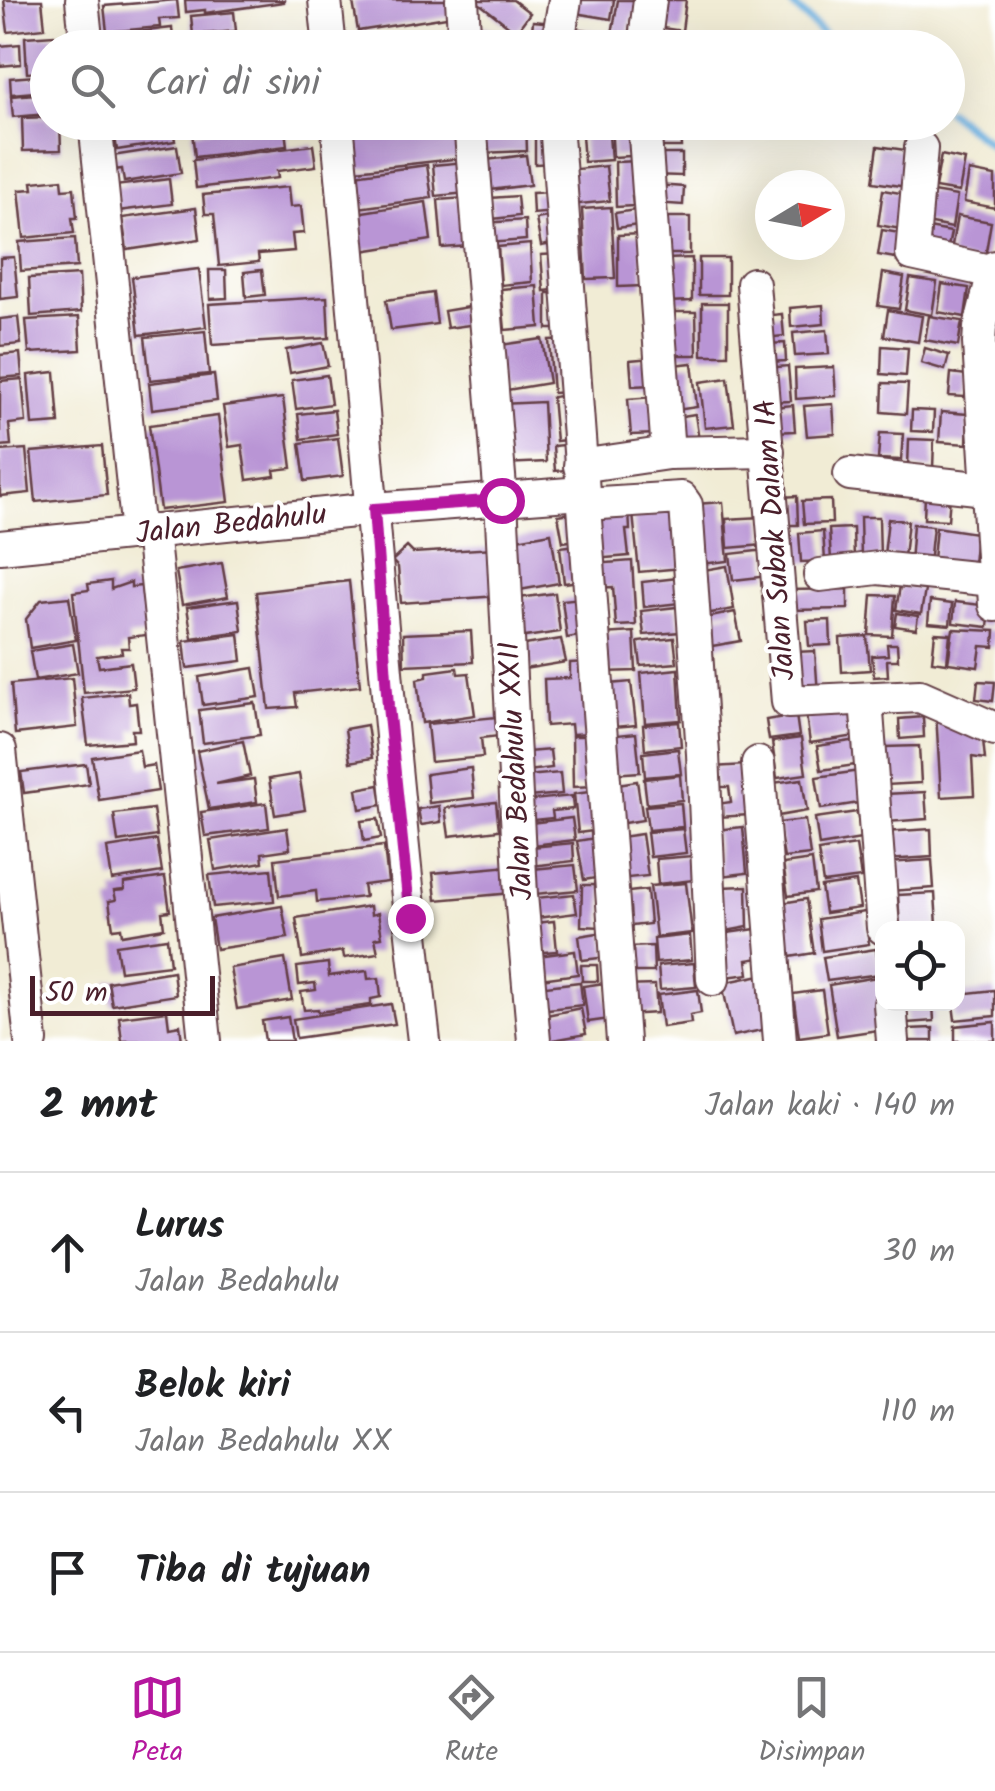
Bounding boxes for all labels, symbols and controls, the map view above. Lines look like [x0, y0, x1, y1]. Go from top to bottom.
search box [30, 30, 965, 140]
text: Cari di sini [145, 55, 320, 115]
icon: search [65, 58, 120, 113]
north arrow [755, 170, 845, 260]
street label: Jalan Subak Dalam IA [742, 397, 810, 682]
route start [479, 478, 525, 524]
street label: Jalan Bedahulu [133, 491, 329, 559]
street label: Jalan Bedahulu XXII [486, 640, 548, 902]
route end [388, 896, 434, 942]
map controls [875, 921, 965, 1011]
button: locate [875, 921, 965, 1011]
scale bar [30, 971, 215, 1016]
text: 50 m [45, 971, 108, 1016]
text: 2 mnt [40, 1073, 157, 1140]
text: Jalan kaki · 140 m [704, 1081, 955, 1132]
text: Lurus [135, 1197, 224, 1257]
icon: ahead [40, 1225, 95, 1280]
text: 30 m [882, 1227, 955, 1278]
text: Jalan Bedahulu [135, 1257, 339, 1308]
text: Belok kiri [135, 1357, 290, 1417]
icon: left [40, 1385, 95, 1440]
text: 110 m [881, 1387, 955, 1438]
text: Jalan Bedahulu XX [135, 1417, 392, 1468]
text: Tiba di tujuan [135, 1542, 371, 1602]
icon: arrive [40, 1545, 95, 1600]
tab: Peta [130, 1670, 185, 1775]
tab: Rute [444, 1670, 499, 1775]
tab: Disimpan [758, 1670, 865, 1775]

